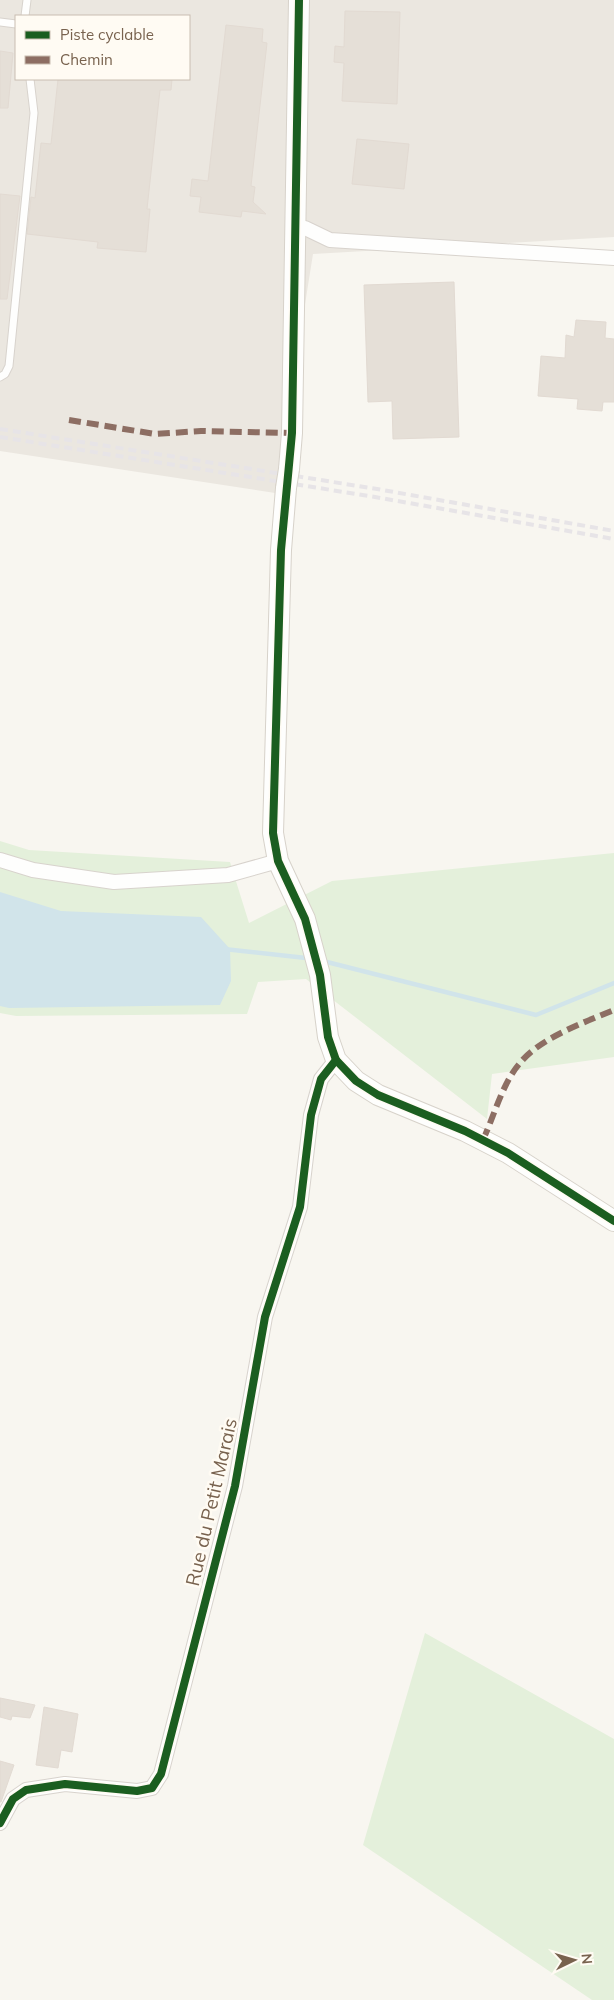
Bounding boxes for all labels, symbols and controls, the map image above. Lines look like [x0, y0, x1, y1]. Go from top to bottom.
legend [15, 15, 190, 80]
text: Piste cyclable [60, 25, 154, 44]
text: Chemin [60, 50, 113, 69]
street label: Rue du Petit Marais [180, 1416, 242, 1588]
north arrow [549, 1935, 599, 1985]
text: N [578, 1953, 596, 1965]

